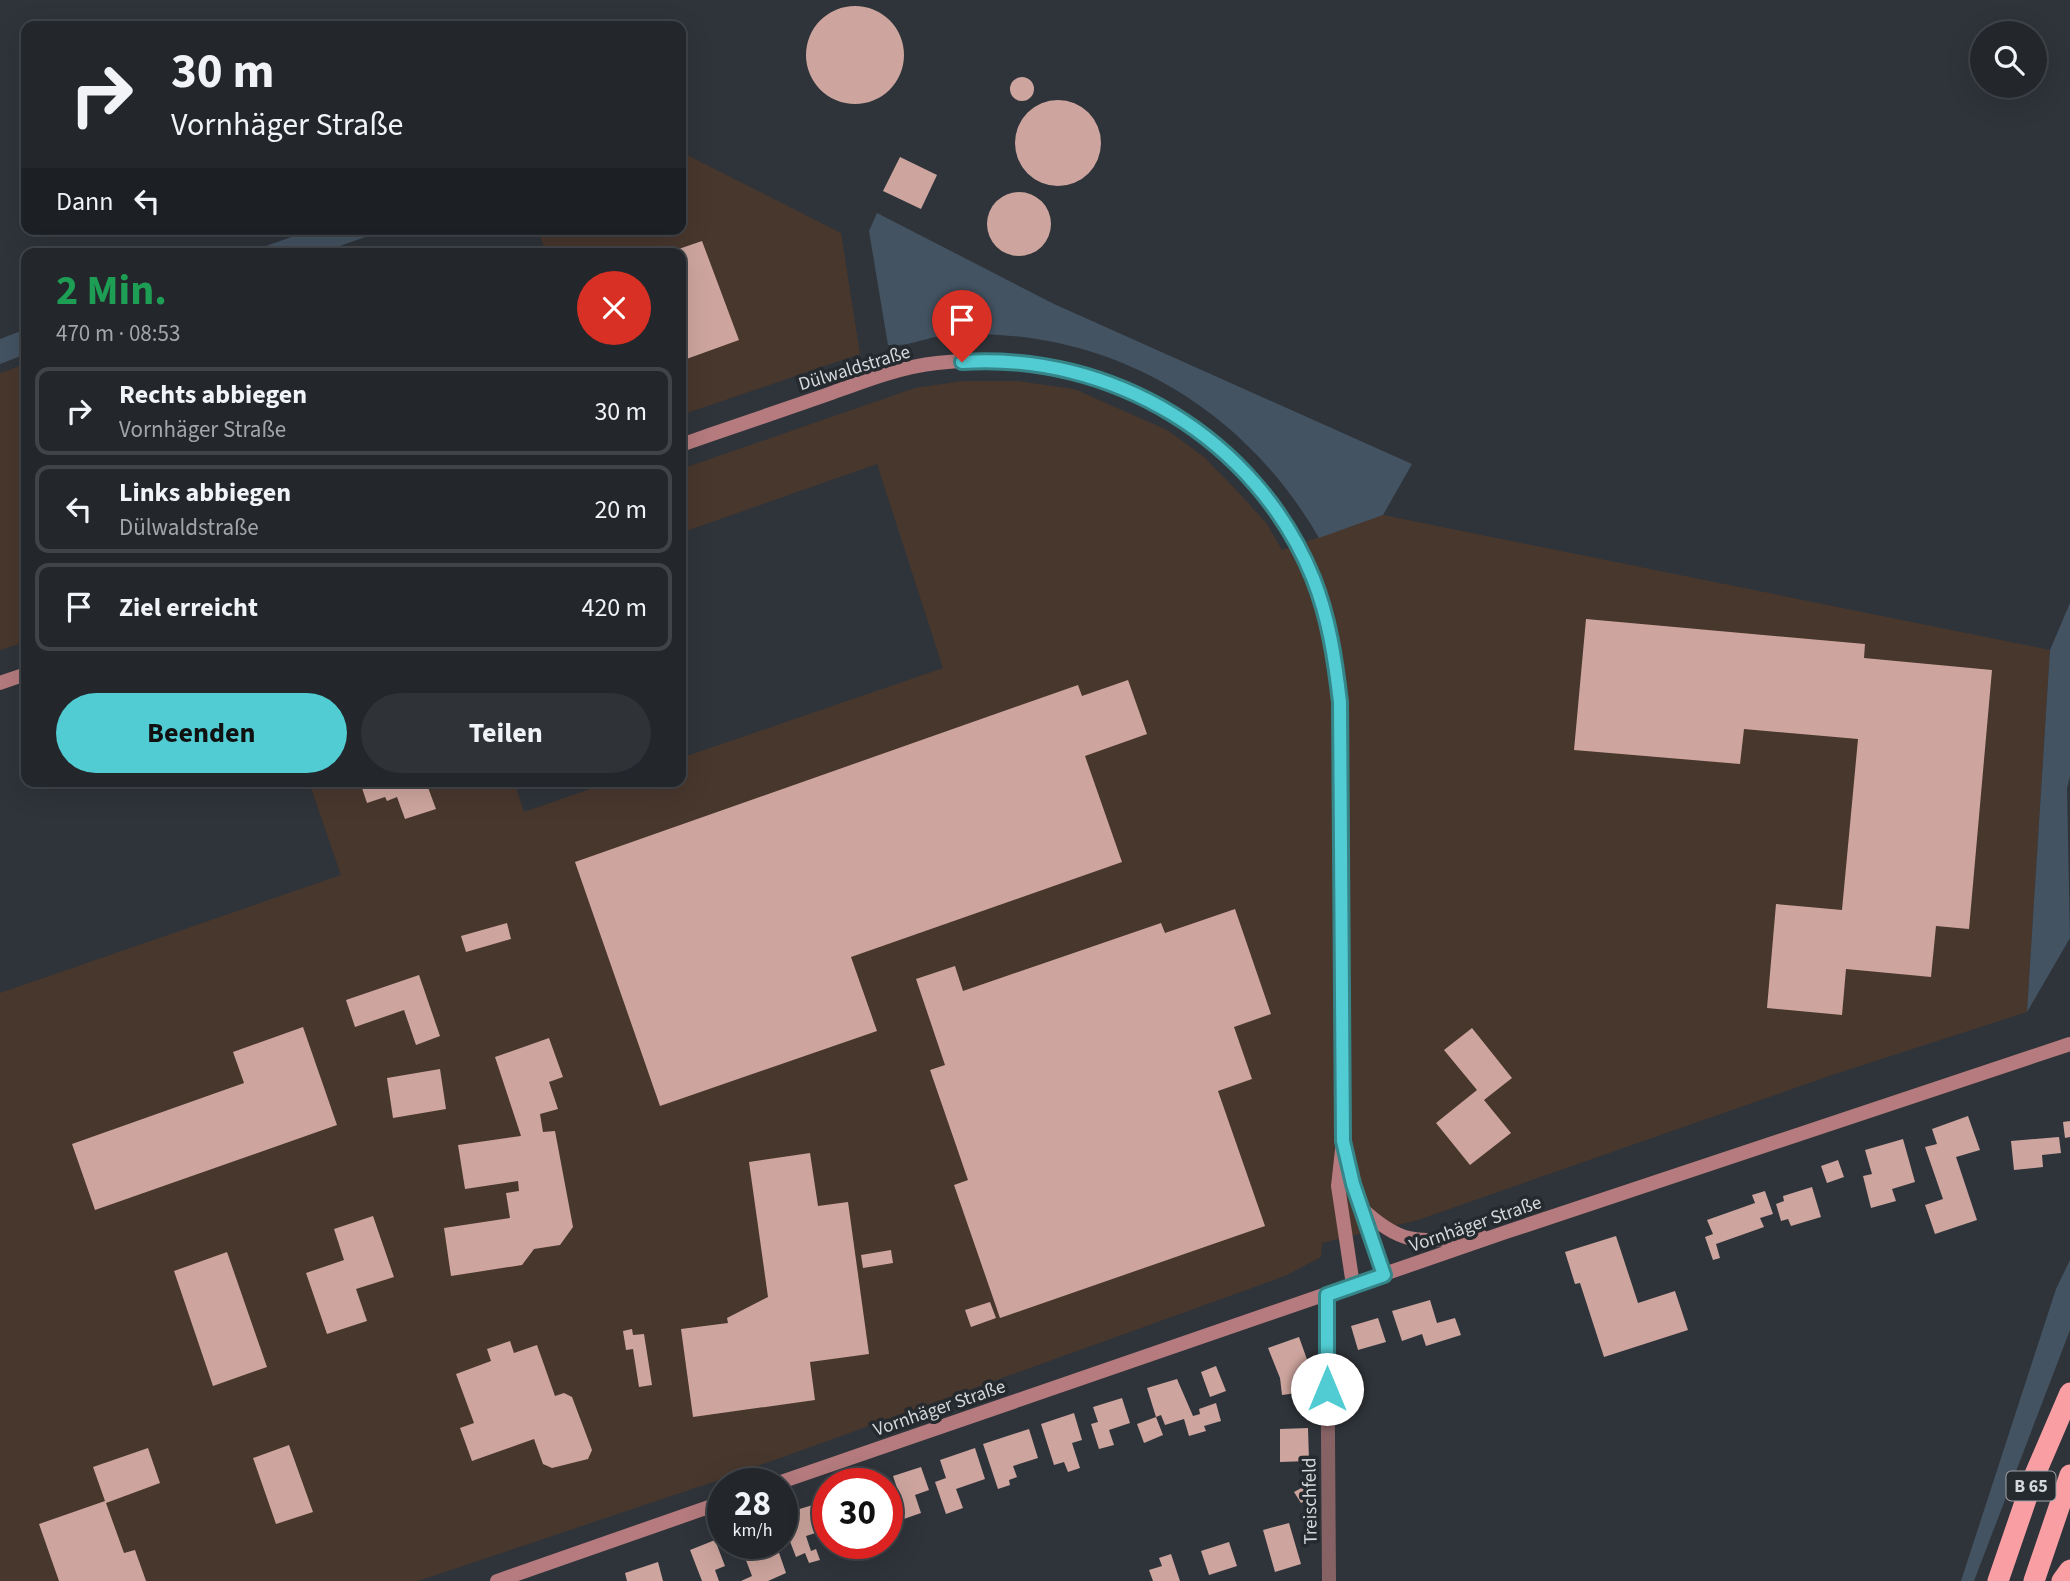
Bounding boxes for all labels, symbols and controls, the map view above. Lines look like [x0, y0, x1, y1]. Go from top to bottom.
map controls [1970, 21, 2047, 98]
button: search [1970, 21, 2047, 98]
text: 30 m [171, 37, 275, 107]
icon: right [56, 49, 147, 140]
text: Vornhäger Straße [171, 102, 403, 148]
icon: left [128, 182, 166, 220]
text: Dann [56, 183, 114, 220]
text: 2 Min. [56, 261, 167, 321]
button: close [577, 271, 651, 345]
pin [932, 290, 992, 362]
icon: arrive [943, 301, 981, 339]
text: 470 m · 08:53 [56, 317, 180, 350]
street label: Dülwaldstraße [795, 339, 914, 398]
text: Rechts abbiegen [119, 376, 307, 413]
icon: right [60, 392, 98, 430]
text: 30 m [594, 393, 647, 430]
text: Vornhäger Straße [119, 413, 286, 446]
text: Links abbiegen [119, 474, 291, 511]
icon: left [60, 490, 98, 528]
text: 20 m [594, 491, 647, 528]
text: Dülwaldstraße [119, 511, 259, 544]
icon: arrive [60, 588, 98, 626]
text: Ziel erreicht [119, 589, 258, 626]
text: 420 m [581, 589, 647, 626]
button: Beenden [56, 693, 347, 773]
button: Teilen [361, 693, 651, 773]
street label: Vornhäger Straße [1406, 1189, 1545, 1260]
position arrow [1290, 1352, 1364, 1426]
street label: Vornhäger Straße [870, 1373, 1009, 1444]
street label: Treischfeld [1296, 1457, 1325, 1545]
speed limit sign: 30 [812, 1468, 903, 1559]
road number: B 65 [2007, 1471, 2056, 1500]
text: 28 [734, 1479, 771, 1529]
text: km/h [733, 1518, 772, 1543]

